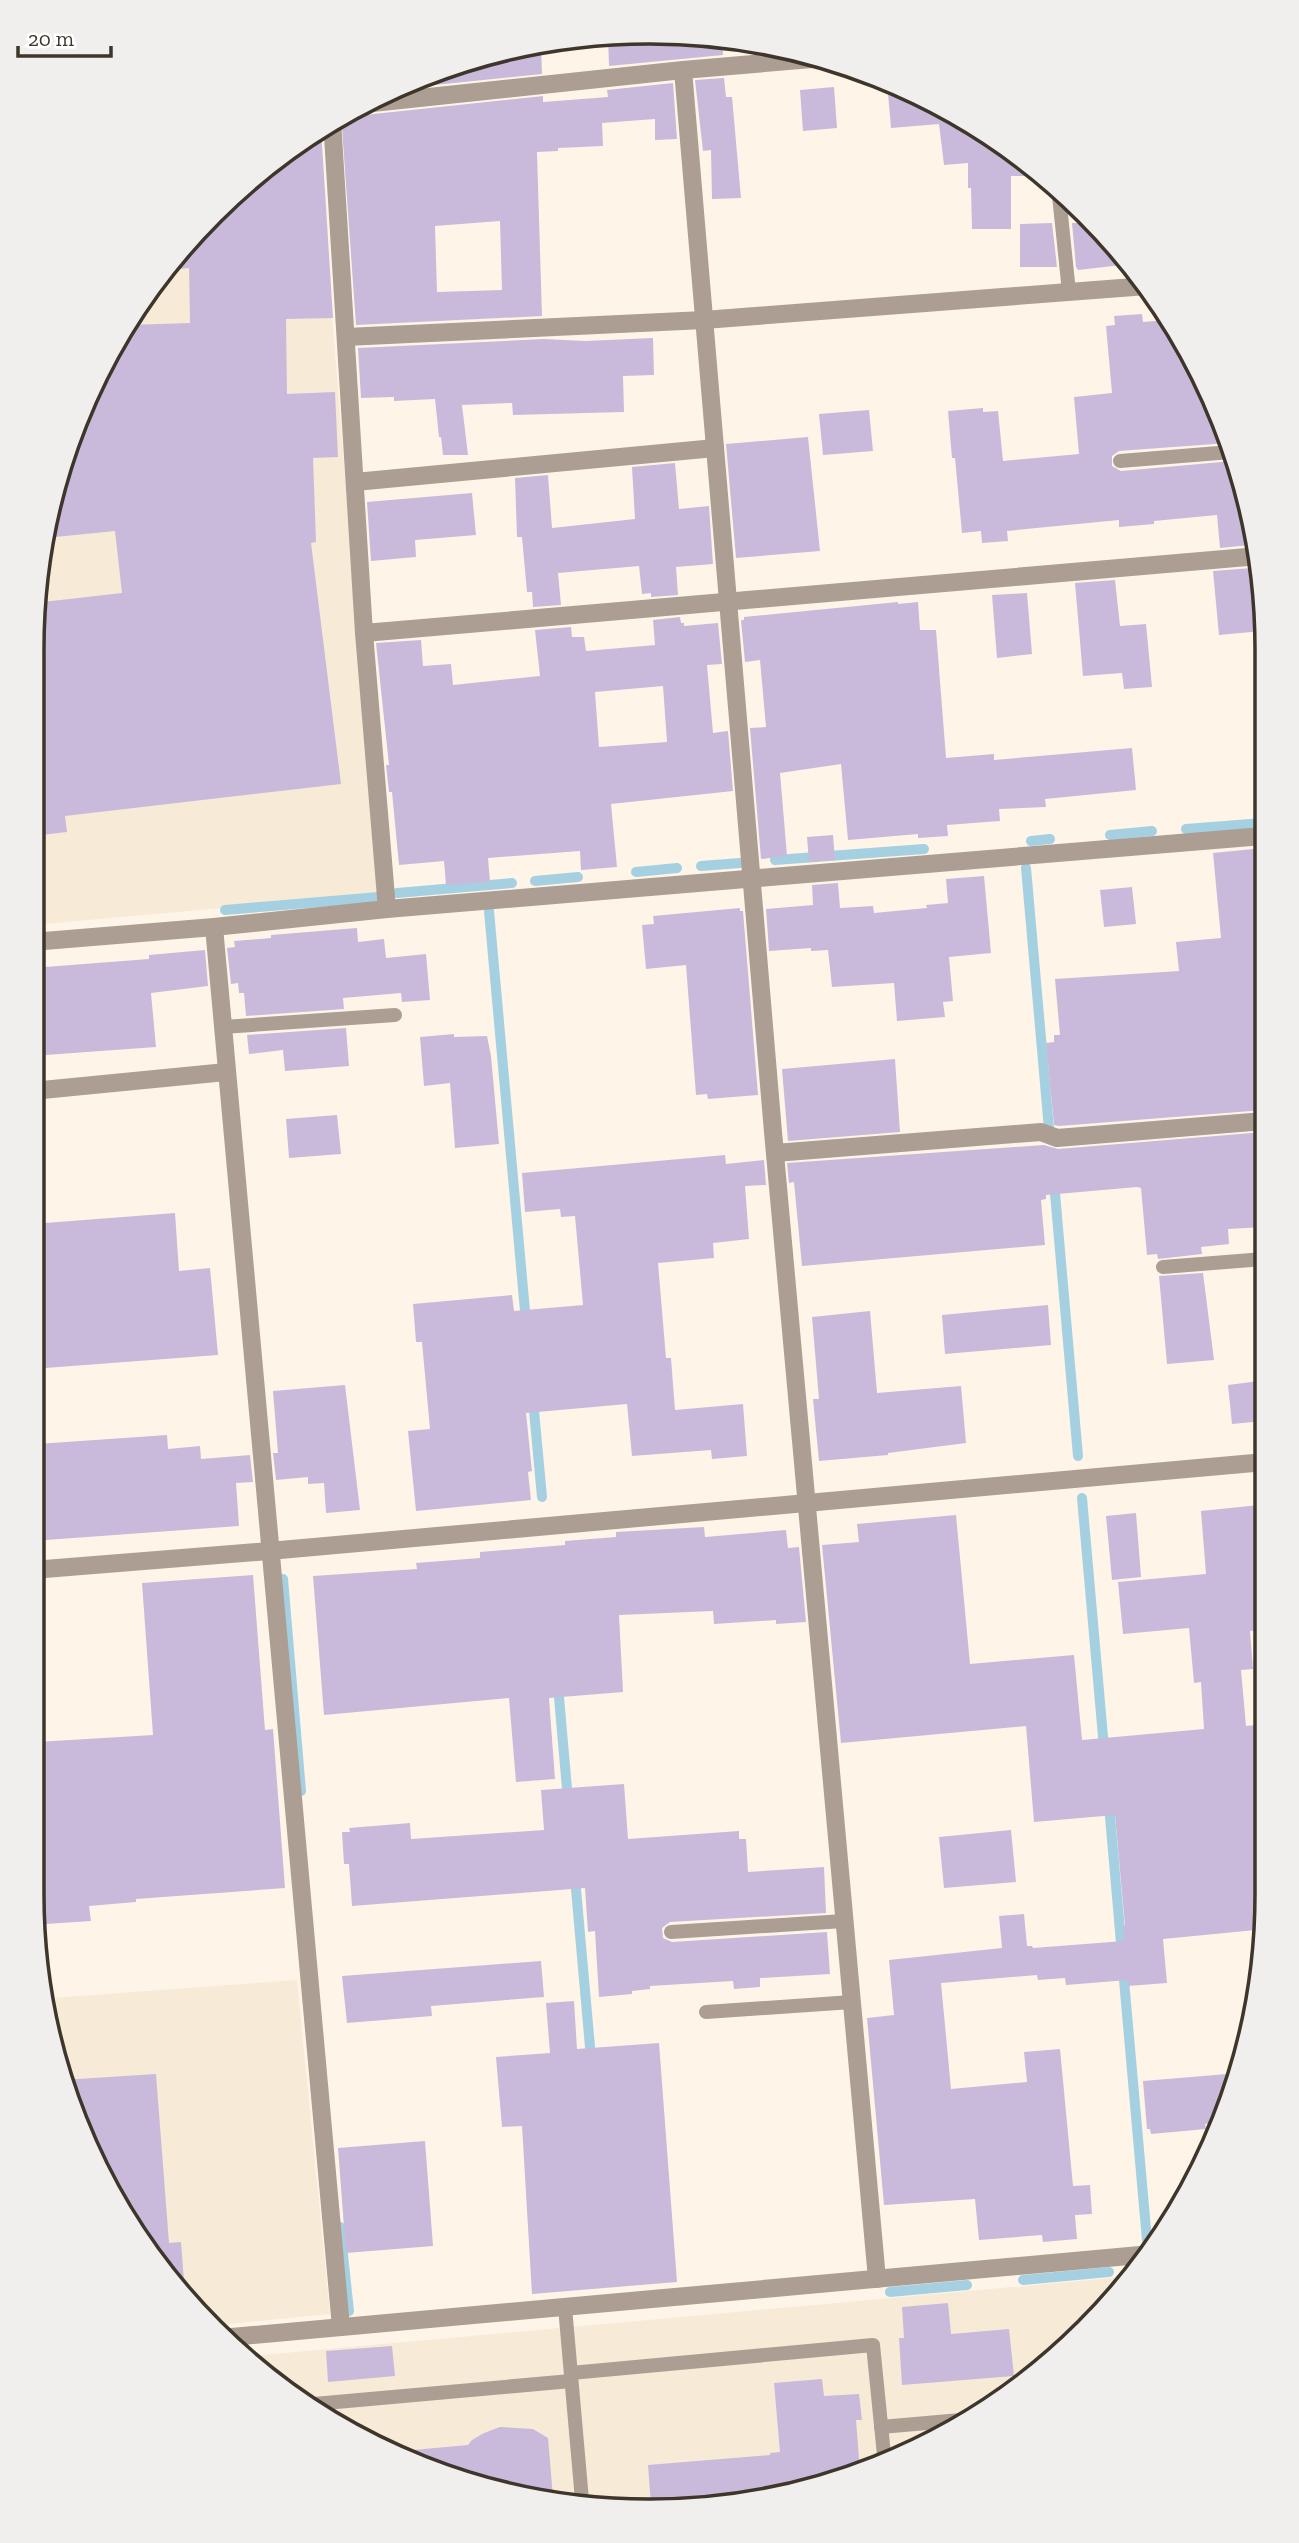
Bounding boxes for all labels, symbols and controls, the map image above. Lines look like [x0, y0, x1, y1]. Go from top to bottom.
scale bar [18, 14, 110, 58]
text: 20 m [28, 26, 74, 51]

